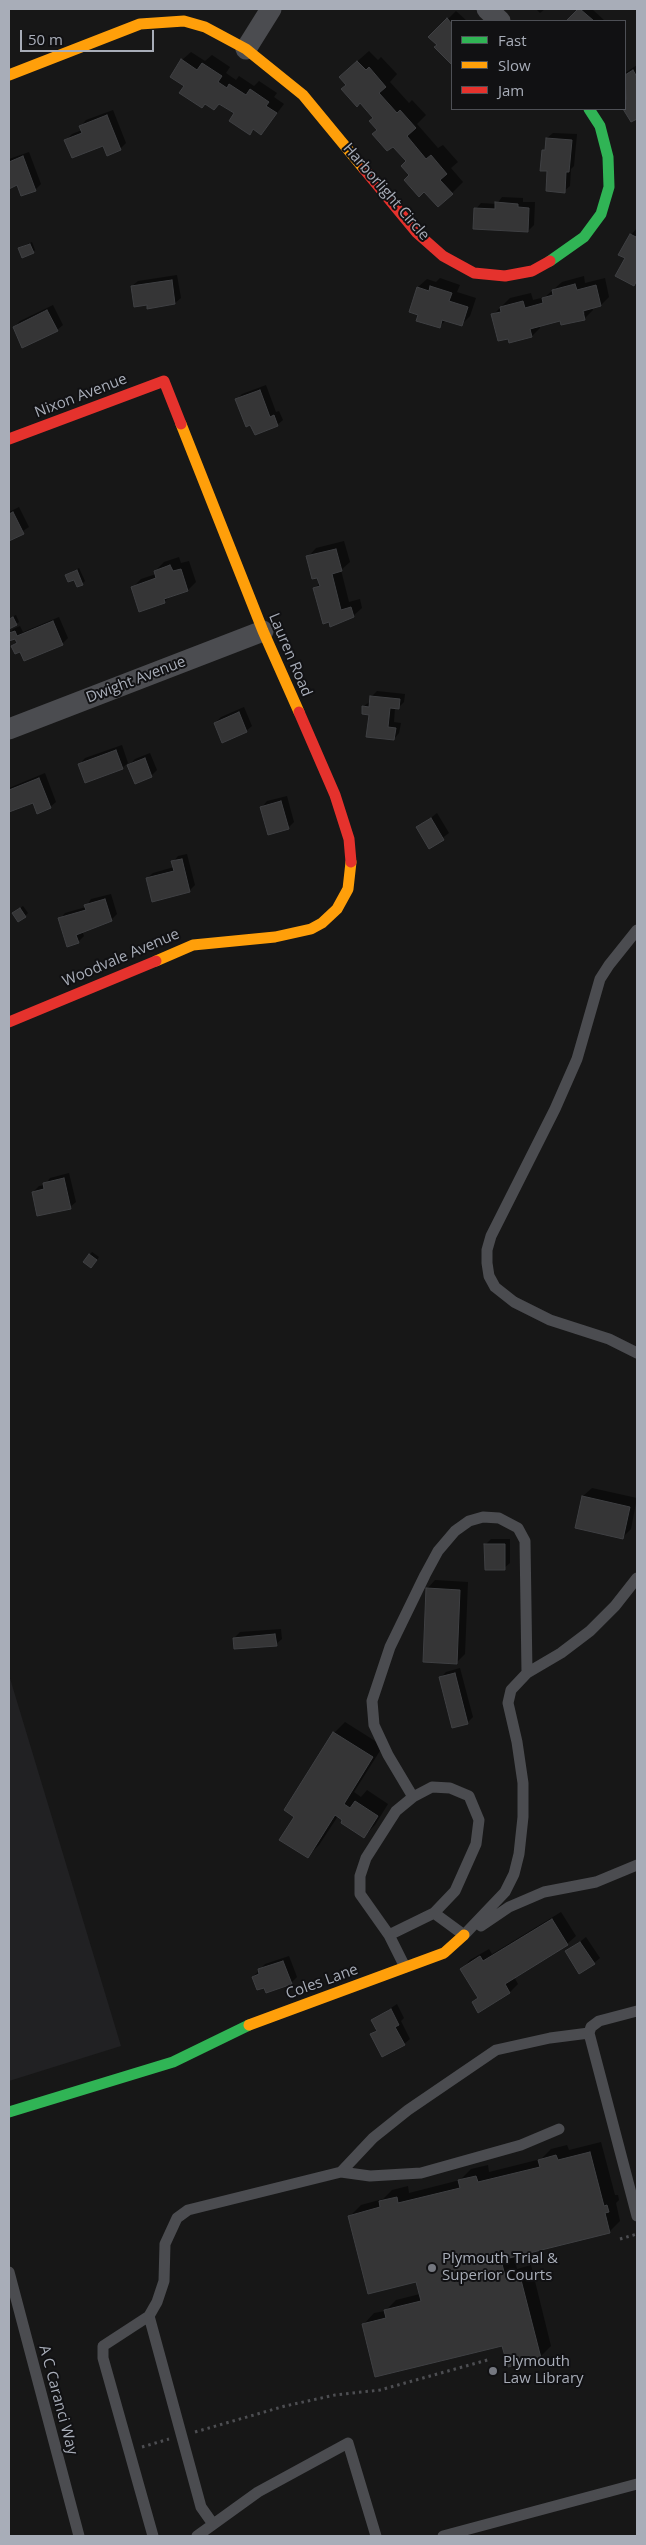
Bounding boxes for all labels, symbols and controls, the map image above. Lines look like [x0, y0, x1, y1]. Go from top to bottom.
scale bar [22, 20, 156, 52]
legend [451, 20, 626, 110]
text: 50 m [28, 29, 63, 49]
text: Fast [498, 30, 527, 50]
text: Slow [498, 55, 531, 75]
text: Jam [498, 80, 524, 100]
street label: Harborlight Circle [339, 140, 433, 244]
street label: Nixon Avenue [32, 370, 130, 422]
street label: Lauren Road [264, 611, 316, 699]
street label: Dwight Avenue [84, 653, 188, 707]
street label: Woodvale Avenue [60, 925, 182, 991]
street label: Coles Lane [283, 1961, 361, 2003]
place label: Plymouth Trial & Superior Courts [442, 2250, 558, 2285]
marker: Plymouth Trial & Superior Courts [426, 2262, 438, 2274]
street label: A C Caranci Way [35, 2343, 81, 2457]
place label: Plymouth Law Library [503, 2353, 584, 2388]
marker: Plymouth Law Library [487, 2365, 499, 2377]

